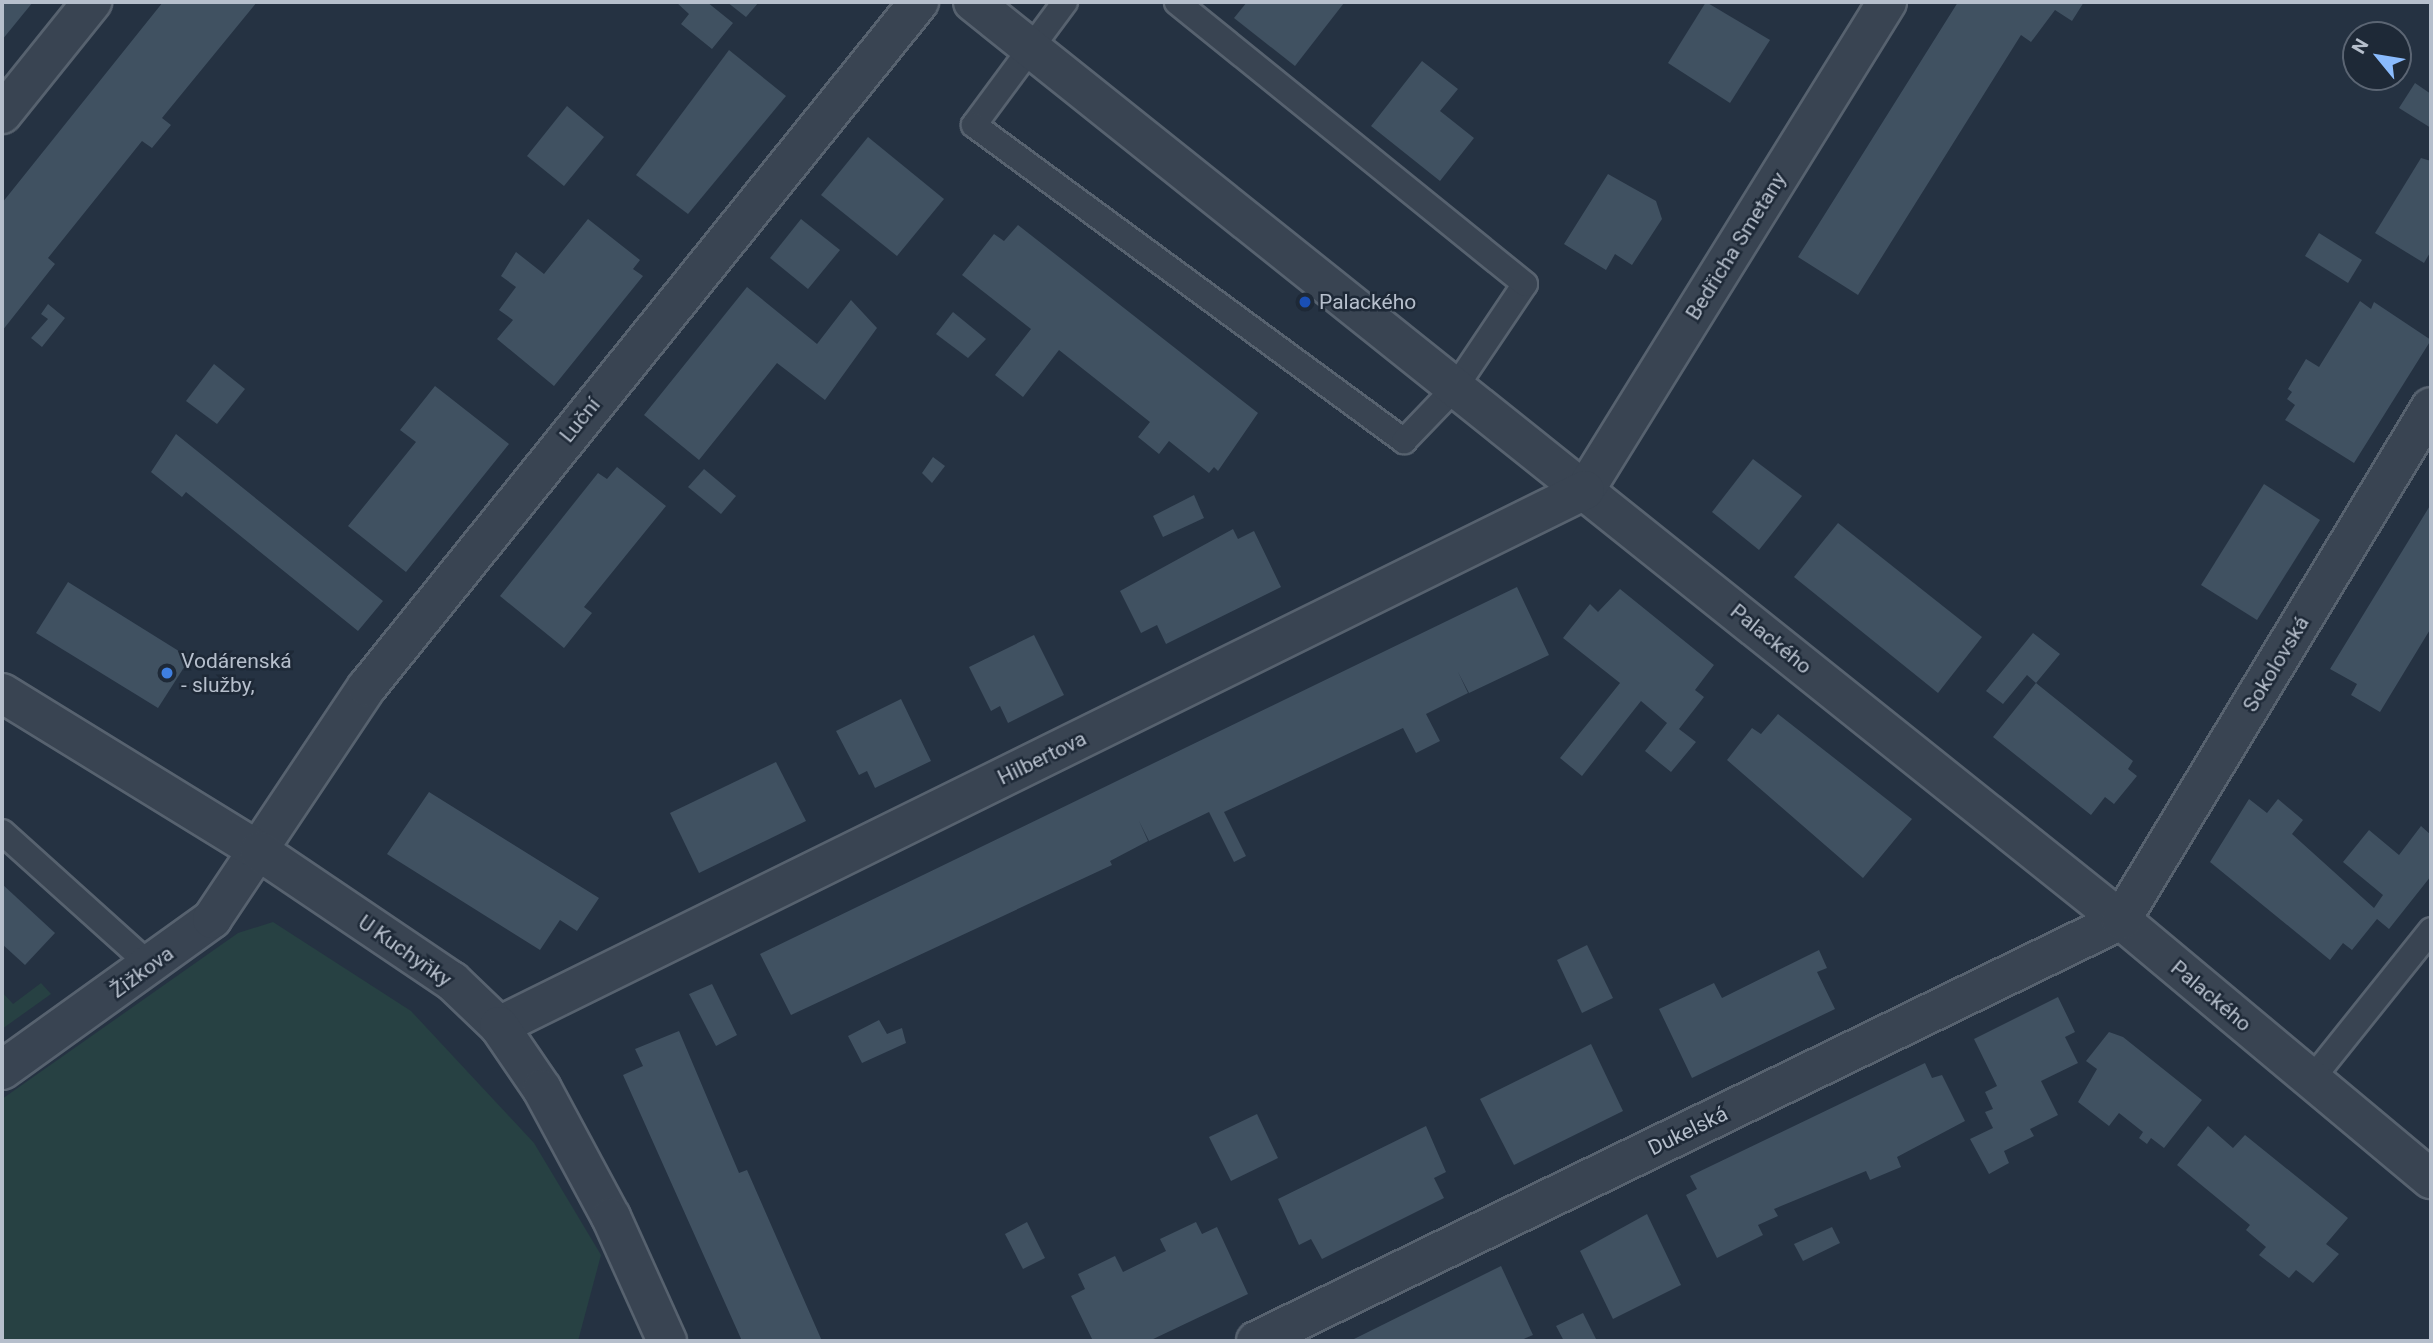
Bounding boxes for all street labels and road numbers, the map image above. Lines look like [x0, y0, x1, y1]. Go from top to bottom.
street label: Bedřicha Smetany [1680, 168, 1792, 324]
street label: Luční [554, 393, 606, 447]
street label: Palackého [1725, 599, 1817, 679]
street label: Sokolovská [2238, 612, 2314, 716]
street label: Hilbertova [993, 726, 1091, 790]
street label: U Kuchyňky [354, 910, 456, 992]
street label: Žižkova [105, 941, 179, 1003]
street label: Palackého [2166, 955, 2256, 1037]
street label: Dukelská [1644, 1101, 1732, 1161]

